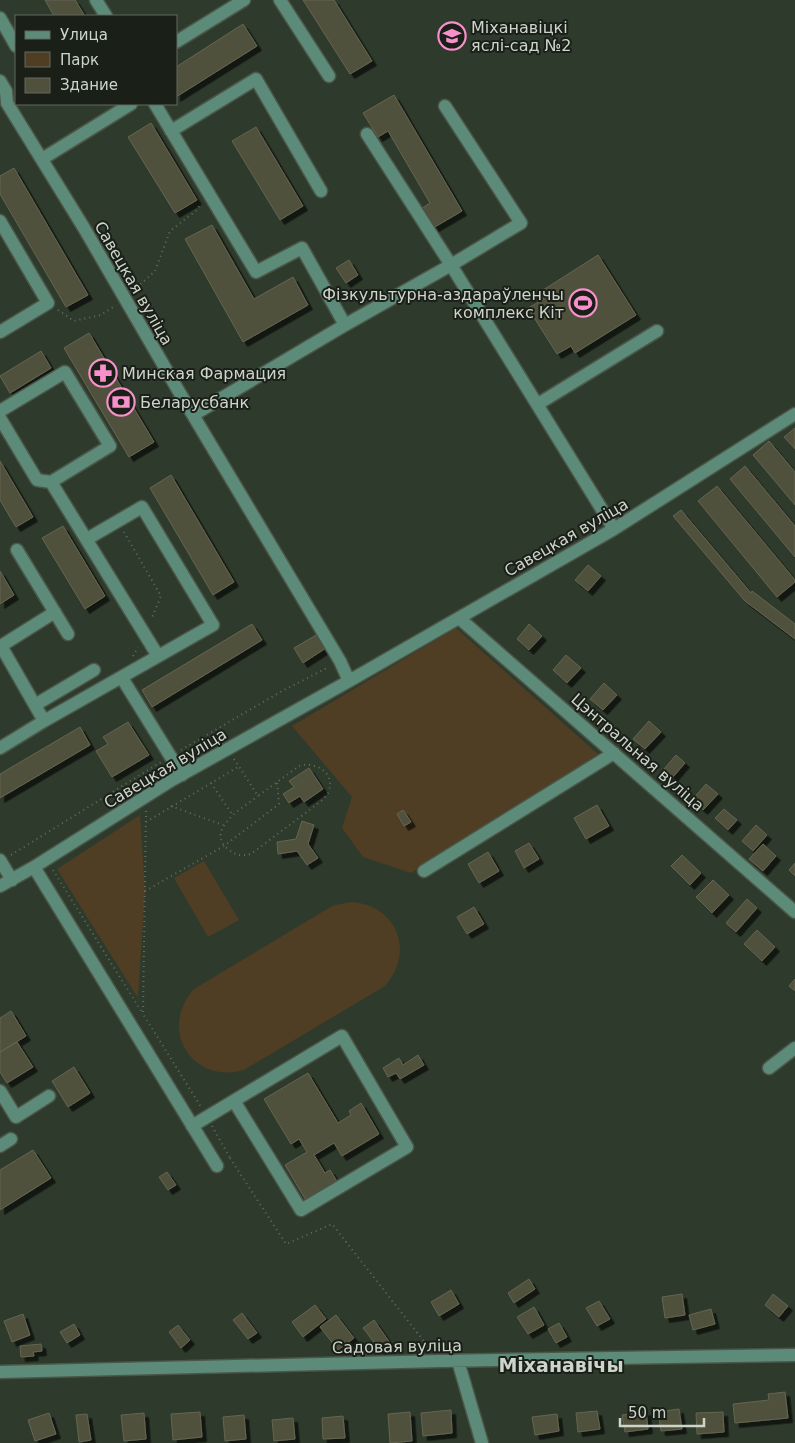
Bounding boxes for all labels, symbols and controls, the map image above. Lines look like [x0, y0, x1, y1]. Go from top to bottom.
legend [15, 15, 178, 105]
place label: Міханавіцкі яслі-сад №2 [471, 18, 571, 55]
school or university icon: Міханавіцкі яслі-сад №2 [437, 21, 467, 51]
text: Улица [60, 26, 108, 44]
text: Парк [60, 51, 99, 69]
text: Здание [60, 76, 118, 94]
street label: Савецкая вуліца [90, 218, 177, 348]
place label: Фізкультурна-аздараўленчы комплекс Кіт [322, 285, 564, 322]
sports icon: Фізкультурна-аздараўленчы комплекс Кіт [568, 288, 598, 318]
pharmacy icon: Минская Фармация [88, 358, 118, 388]
place label: Минская Фармация [122, 364, 286, 383]
bank icon: Беларусбанк [106, 387, 136, 417]
place label: Беларусбанк [140, 393, 249, 412]
street label: Савецкая вуліца [501, 494, 631, 581]
street label: Цэнтральная вуліца [567, 689, 708, 815]
street label: Савецкая вуліца [101, 724, 230, 813]
street label: Садовая вуліца [332, 1336, 462, 1357]
district label: Міханавічы [498, 1354, 624, 1376]
scale bar [620, 1396, 704, 1428]
text: 50 m [628, 1404, 666, 1422]

